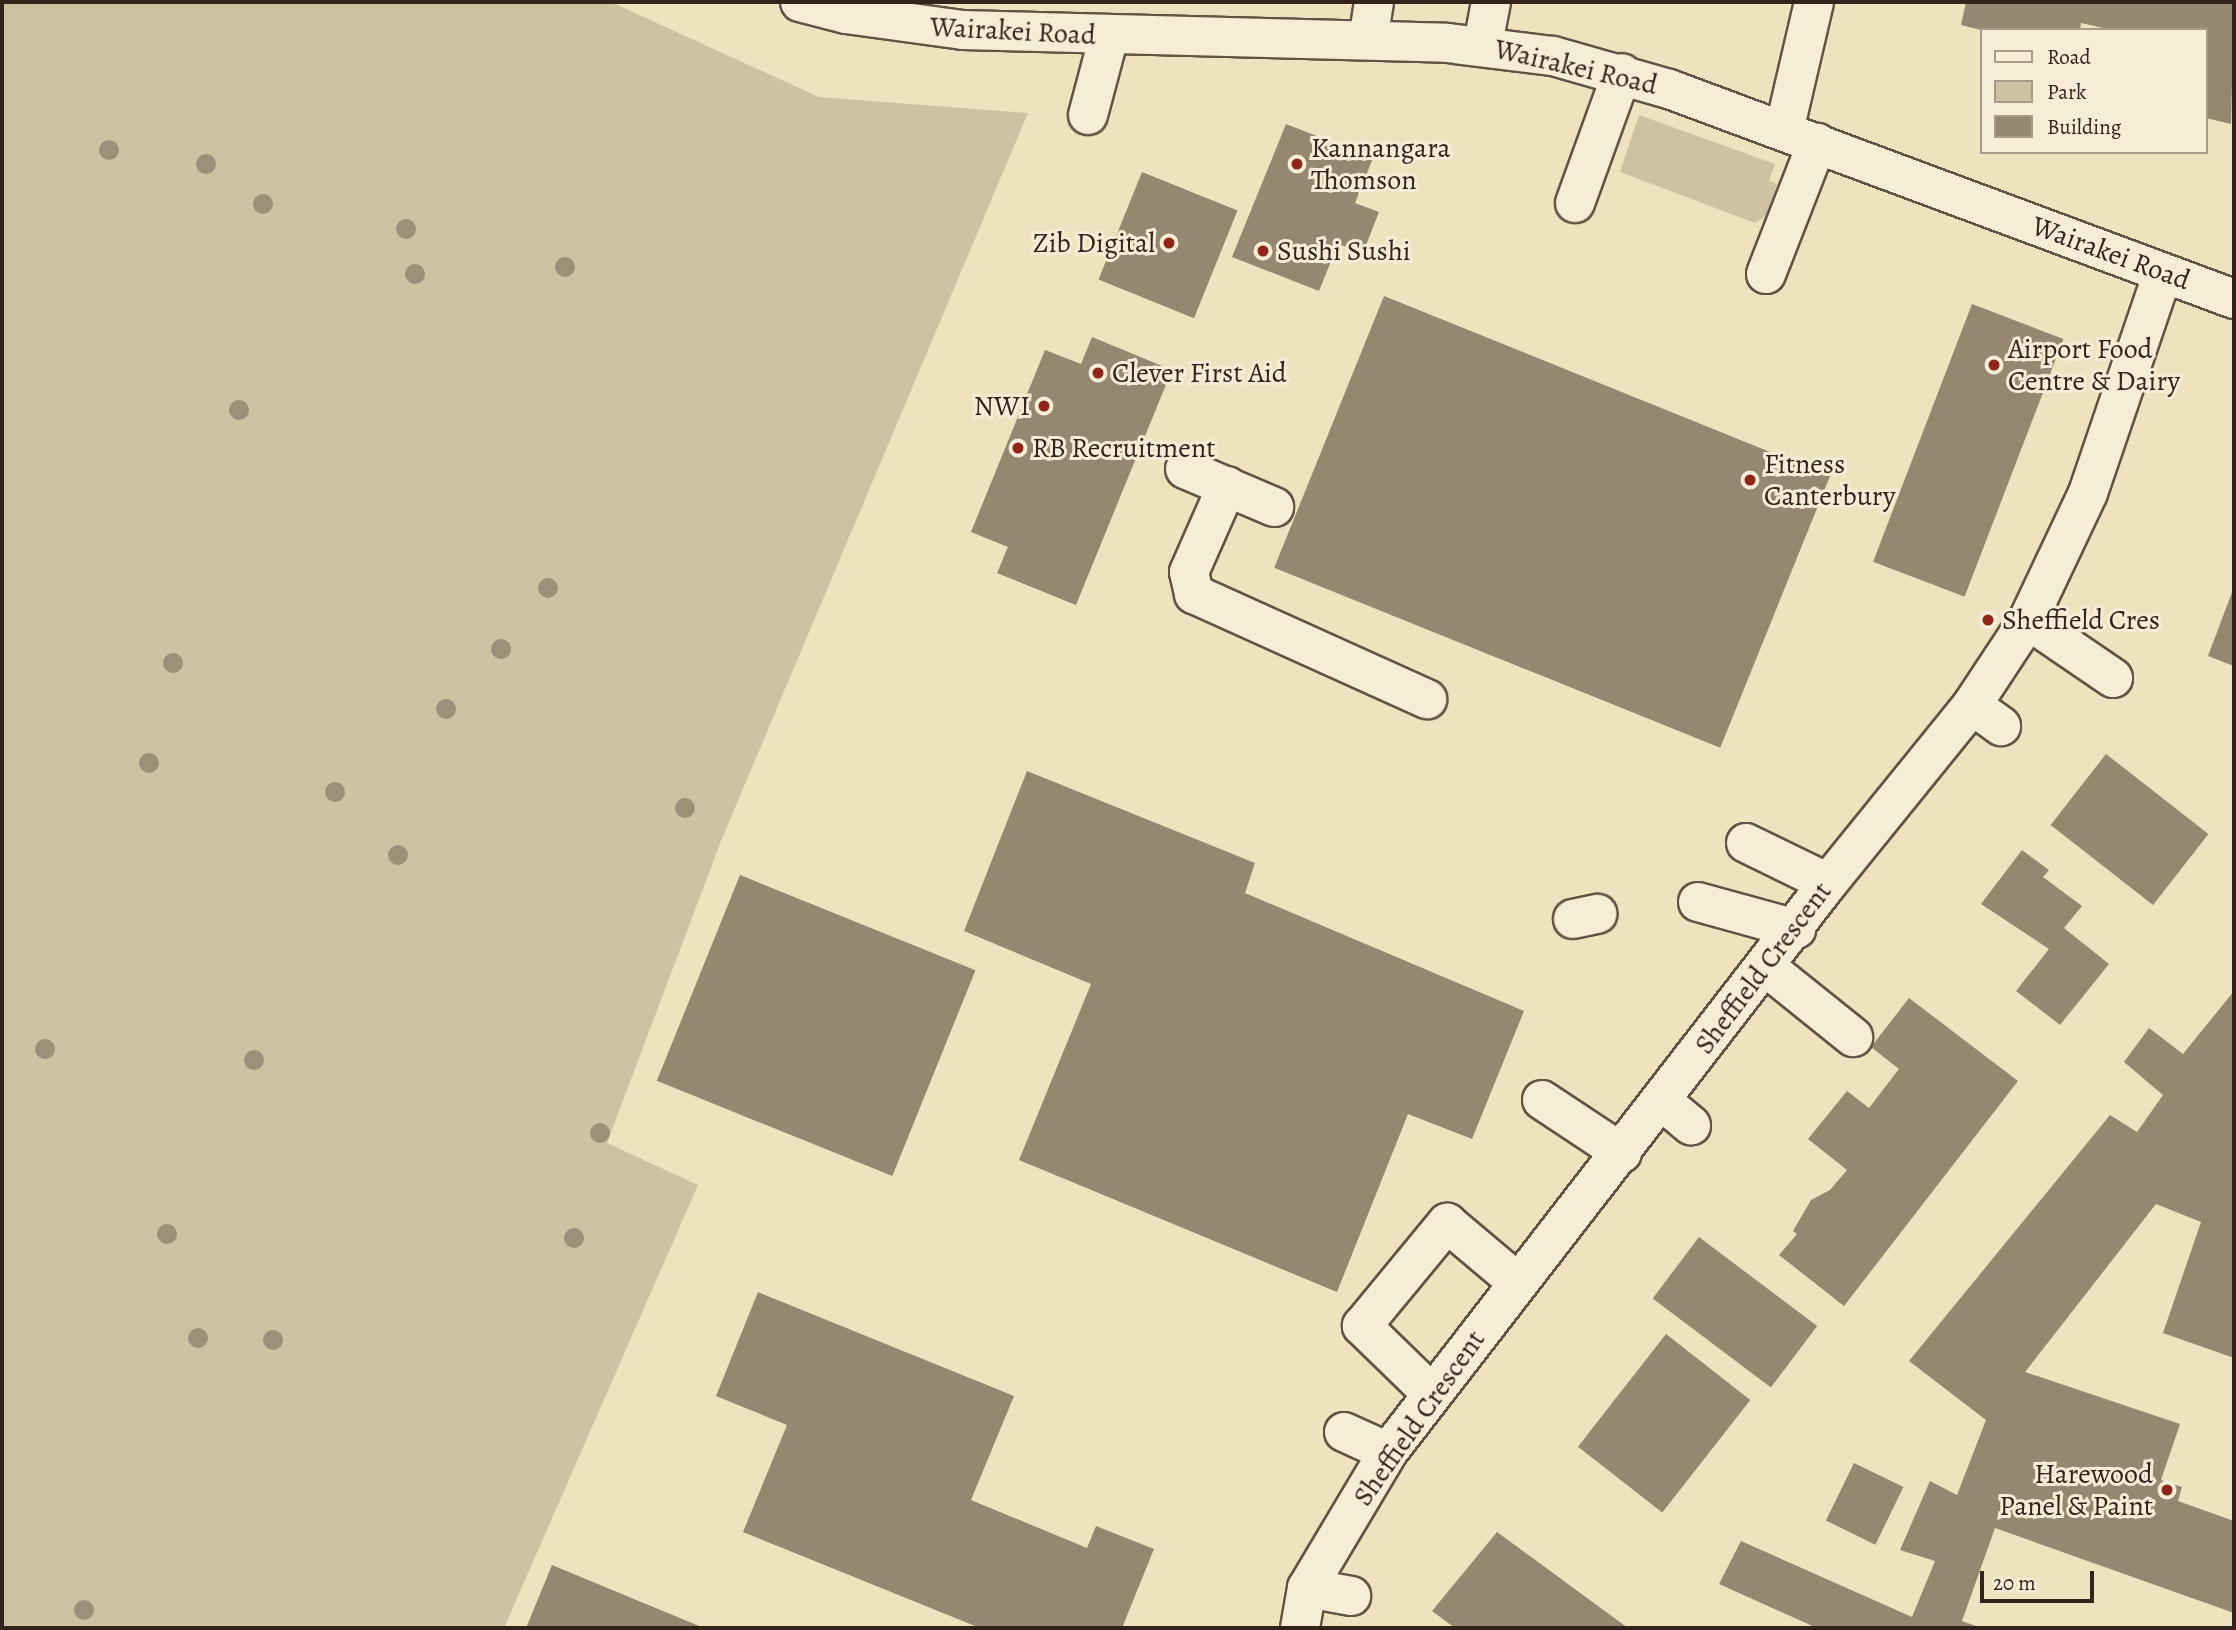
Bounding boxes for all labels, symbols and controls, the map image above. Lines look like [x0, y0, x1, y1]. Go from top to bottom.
street label: Wairakei Road [929, 10, 1097, 52]
legend [1980, 28, 2208, 154]
street label: Wairakei Road [1491, 32, 1661, 102]
text: Road [2047, 43, 2091, 71]
text: Park [2047, 78, 2086, 106]
text: Building [2047, 113, 2121, 141]
place label: Kannangara Thomson [1311, 131, 1451, 197]
marker: Kannangara Thomson [1289, 156, 1305, 172]
street label: Wairakei Road [2027, 209, 2195, 297]
place label: Zib Digital [1033, 226, 1155, 260]
place label: Sushi Sushi [1277, 234, 1411, 268]
marker: Zib Digital [1161, 235, 1177, 251]
marker: Sushi Sushi [1255, 243, 1271, 259]
place label: Airport Food Centre & Dairy [2008, 332, 2180, 398]
place label: Clever First Aid [1112, 356, 1287, 390]
marker: Airport Food Centre & Dairy [1986, 357, 2002, 373]
marker: Clever First Aid [1090, 365, 1106, 381]
place label: NWI [974, 389, 1030, 423]
marker: NWI [1036, 398, 1052, 414]
place label: RB Recruitment [1032, 431, 1215, 465]
marker: RB Recruitment [1010, 440, 1026, 456]
place label: Fitness Canterbury [1764, 447, 1895, 513]
marker: Fitness Canterbury [1742, 472, 1758, 488]
place label: Sheffield Cres [2002, 603, 2160, 637]
marker: Sheffield Cres [1980, 612, 1996, 628]
street label: Sheffield Crescent [1687, 875, 1839, 1061]
street label: Sheffield Crescent [1346, 1324, 1492, 1512]
place label: Harewood Panel & Paint [1999, 1457, 2153, 1523]
marker: Harewood Panel & Paint [2159, 1482, 2175, 1498]
scale bar [1984, 1556, 2098, 1600]
text: 20 m [1993, 1569, 2036, 1597]

